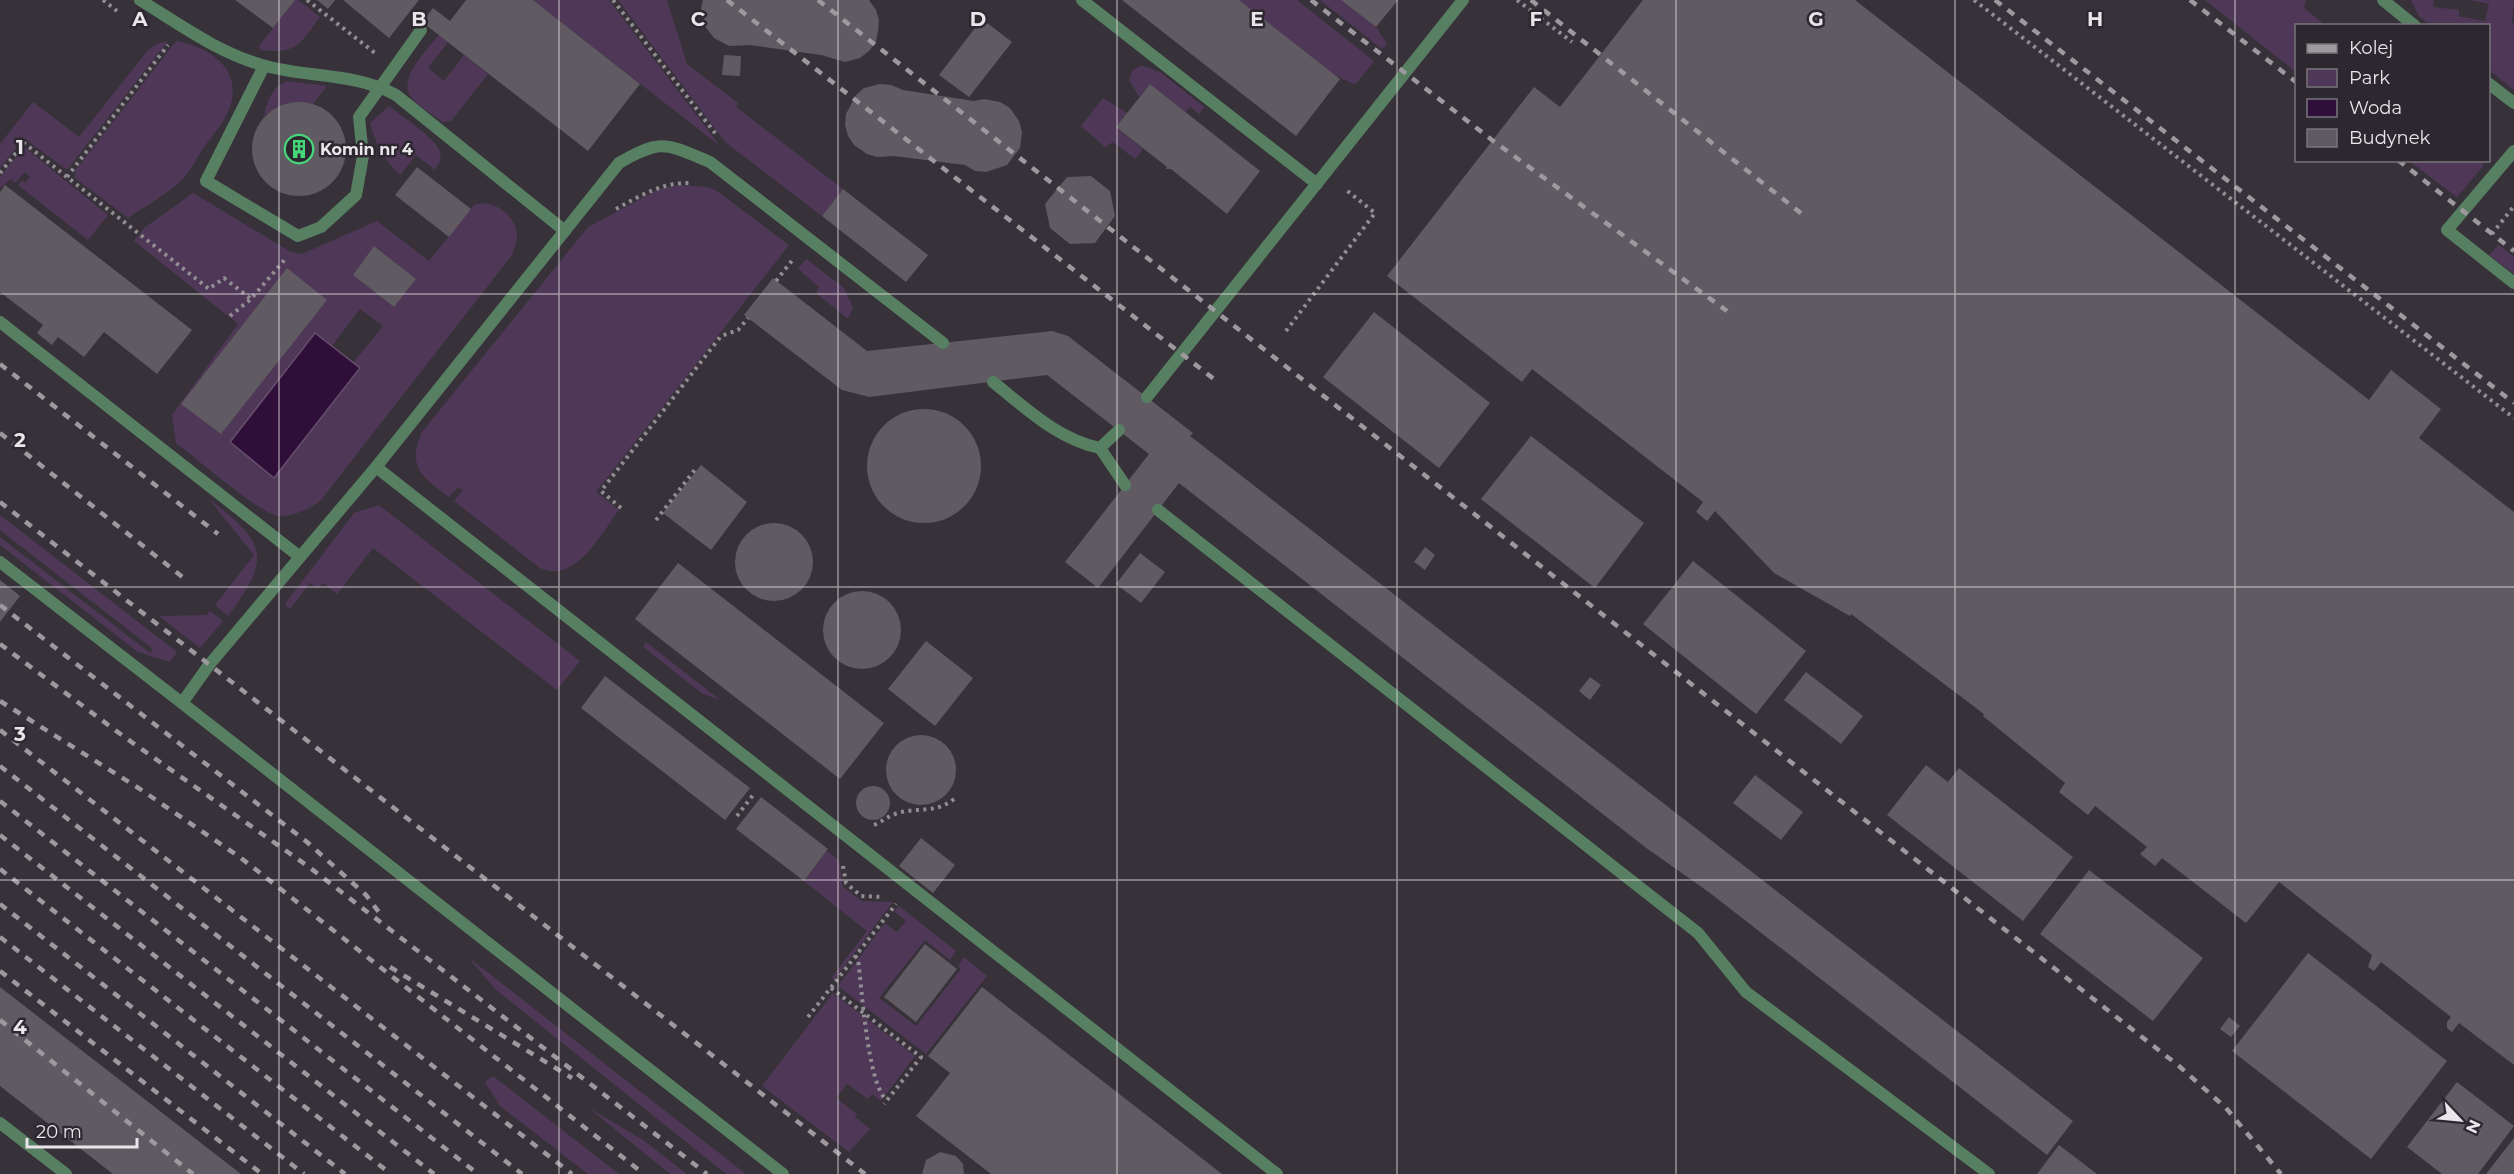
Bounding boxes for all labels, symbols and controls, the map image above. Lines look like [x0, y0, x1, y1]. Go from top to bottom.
text: A [131, 7, 148, 31]
text: B [411, 7, 427, 31]
text: C [691, 7, 706, 31]
text: D [970, 7, 986, 31]
text: E [1250, 7, 1264, 31]
text: F [1530, 7, 1543, 31]
text: G [1808, 7, 1824, 31]
text: H [2087, 7, 2103, 31]
legend [2295, 24, 2490, 162]
text: Kolej [2349, 37, 2393, 59]
text: Park [2349, 67, 2390, 89]
text: Woda [2349, 97, 2402, 119]
text: Budynek [2349, 127, 2431, 149]
building icon: Komin nr 4 [283, 133, 315, 165]
text: 1 [16, 135, 24, 159]
place label: Komin nr 4 [320, 140, 413, 159]
text: 2 [14, 428, 26, 452]
text: 3 [13, 722, 26, 746]
text: 4 [13, 1015, 27, 1039]
north arrow [2430, 1090, 2490, 1150]
scale bar [27, 1111, 136, 1149]
text: N [2462, 1116, 2484, 1136]
text: 20 m [36, 1121, 82, 1143]

